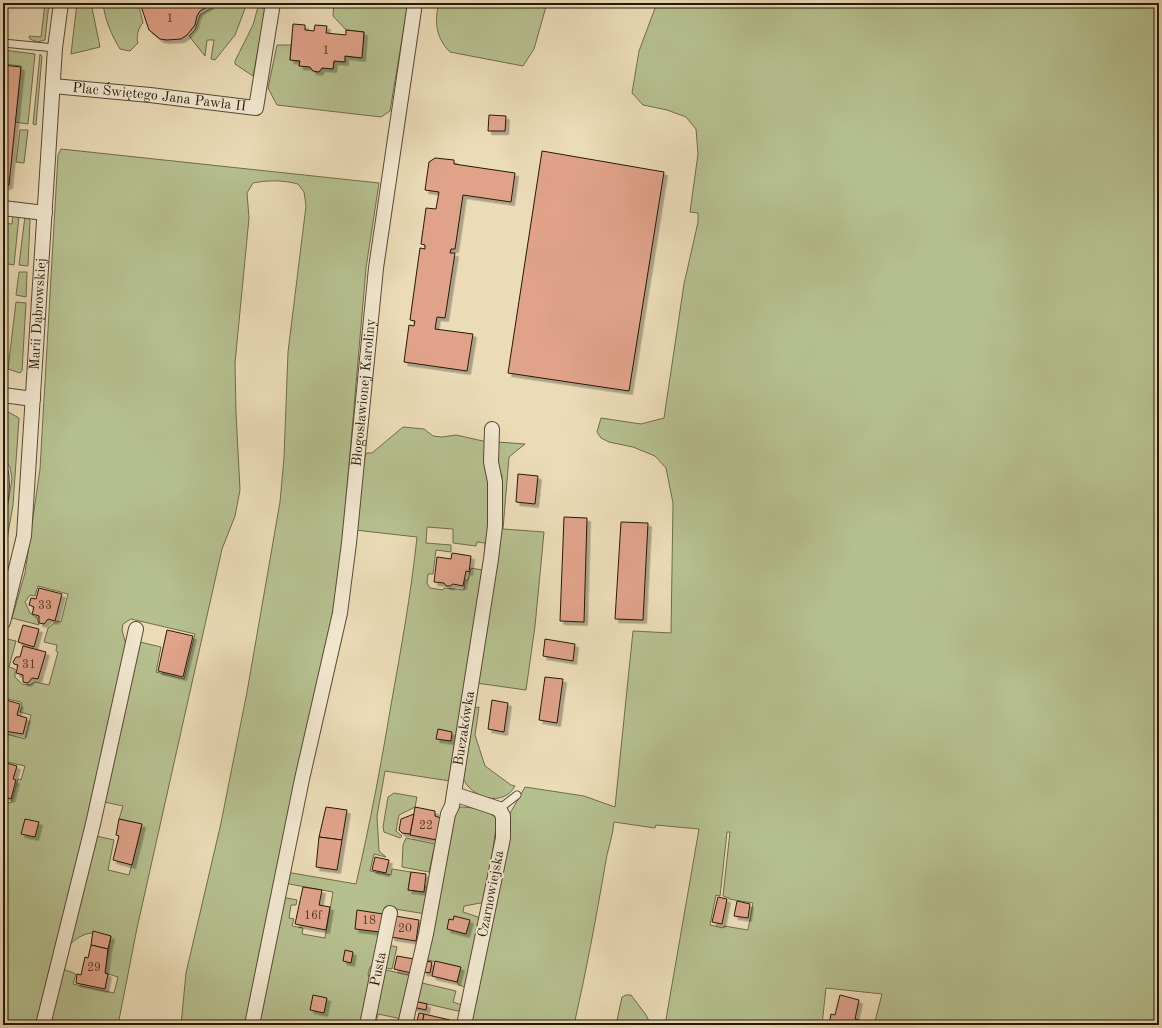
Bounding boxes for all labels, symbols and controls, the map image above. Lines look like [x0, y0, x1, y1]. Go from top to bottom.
house number: 1 [167, 13, 173, 25]
house number: 1 [323, 45, 329, 57]
street label: Plac Świętego Jana Pawła II [72, 80, 247, 114]
street label: Marii Dąbrowskiej [28, 257, 49, 370]
street label: Błogosławionej Karoliny [350, 318, 378, 467]
house number: 33 [38, 600, 52, 612]
house number: 31 [22, 659, 36, 671]
street label: Buczakówka [451, 690, 477, 767]
house number: 22 [419, 820, 433, 832]
street label: Czarnowiejska [476, 849, 506, 939]
house number: 16f [304, 910, 323, 922]
house number: 18 [362, 915, 376, 927]
house number: 20 [398, 923, 412, 935]
street label: Pusta [368, 951, 389, 988]
house number: 29 [87, 962, 101, 974]

